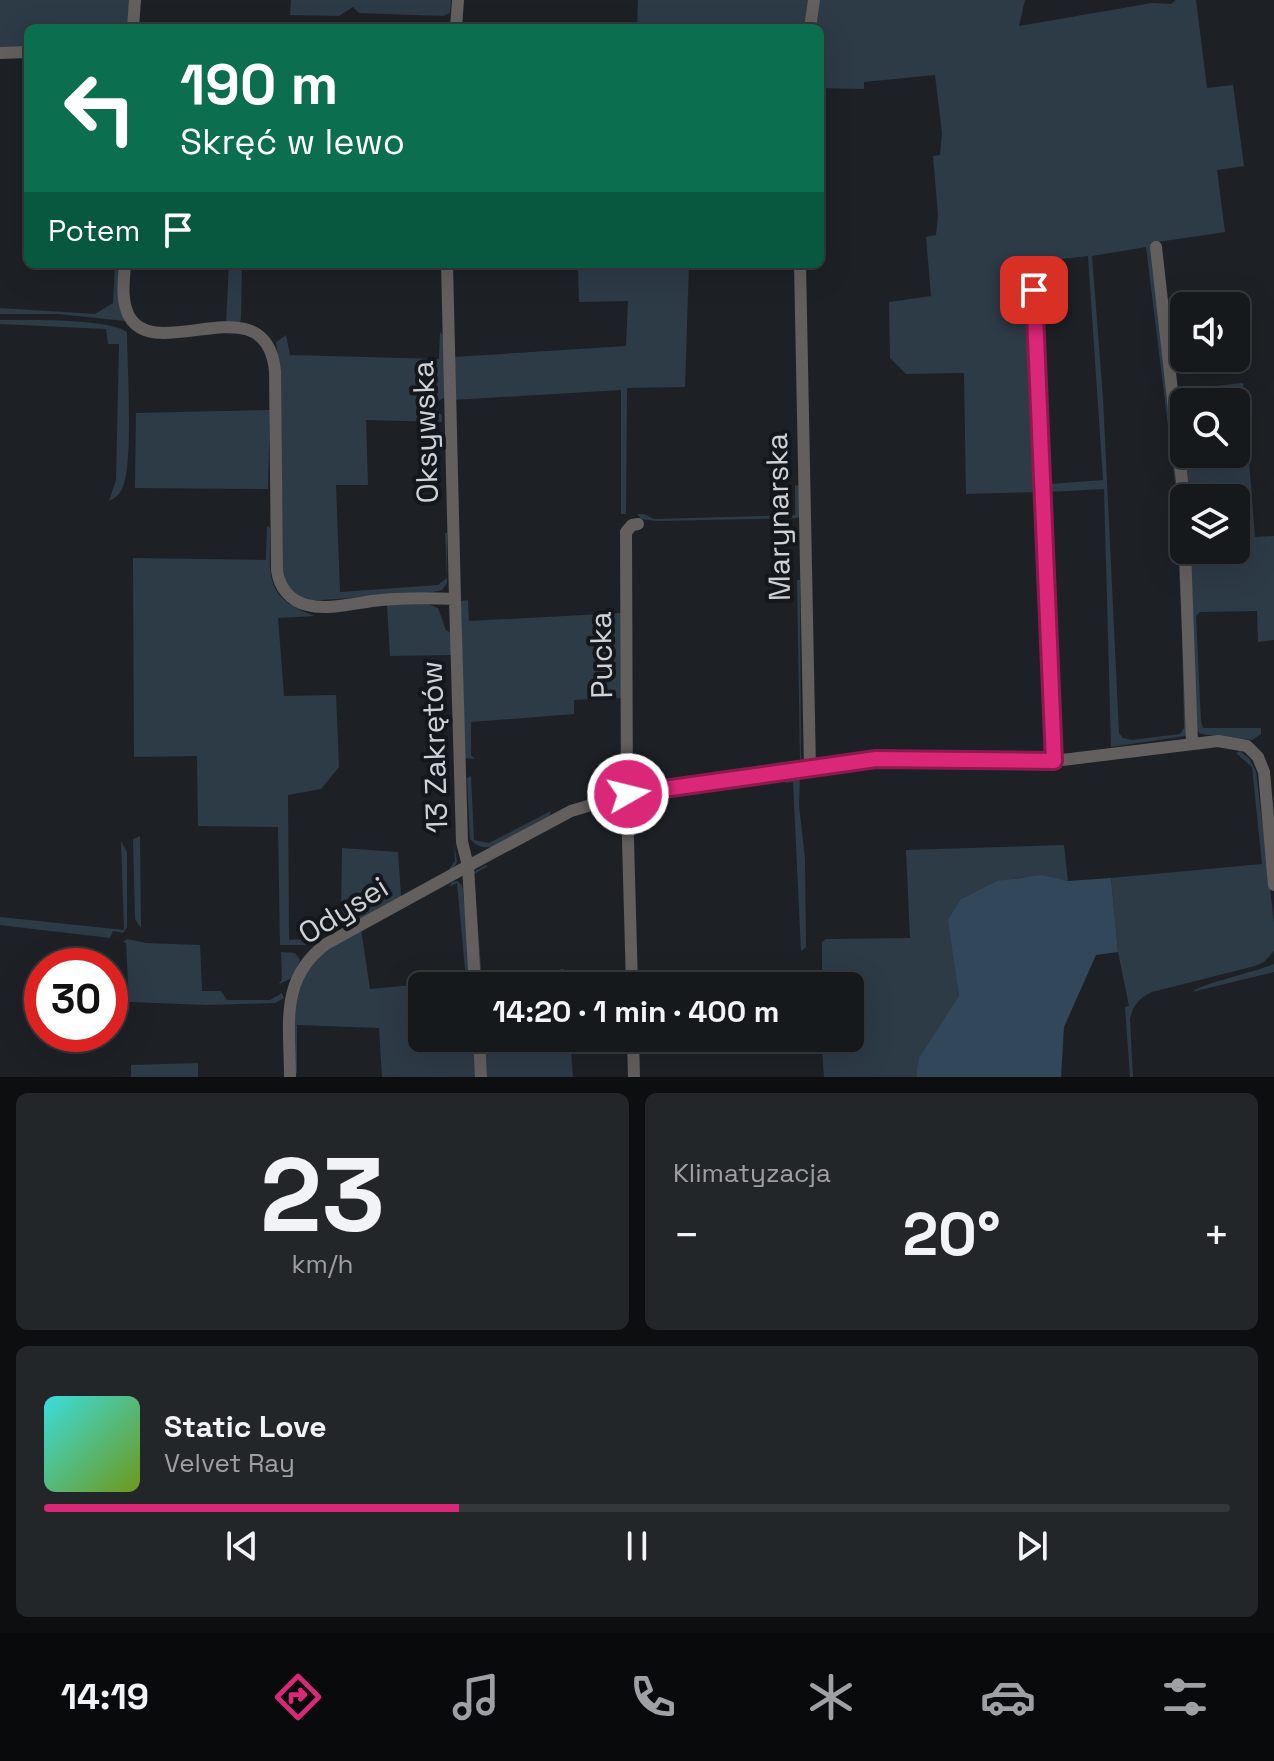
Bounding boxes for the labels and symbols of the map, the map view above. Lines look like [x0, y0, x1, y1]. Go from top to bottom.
pin [1000, 256, 1068, 324]
street label: Oksywska [403, 360, 447, 504]
street label: Marynarska [757, 432, 799, 602]
street label: Pucka [581, 611, 621, 699]
street label: 13 Zakrętów [412, 660, 456, 834]
position arrow [586, 752, 670, 836]
street label: Odysei [291, 867, 395, 953]
speed limit sign: 30 [24, 948, 128, 1052]

